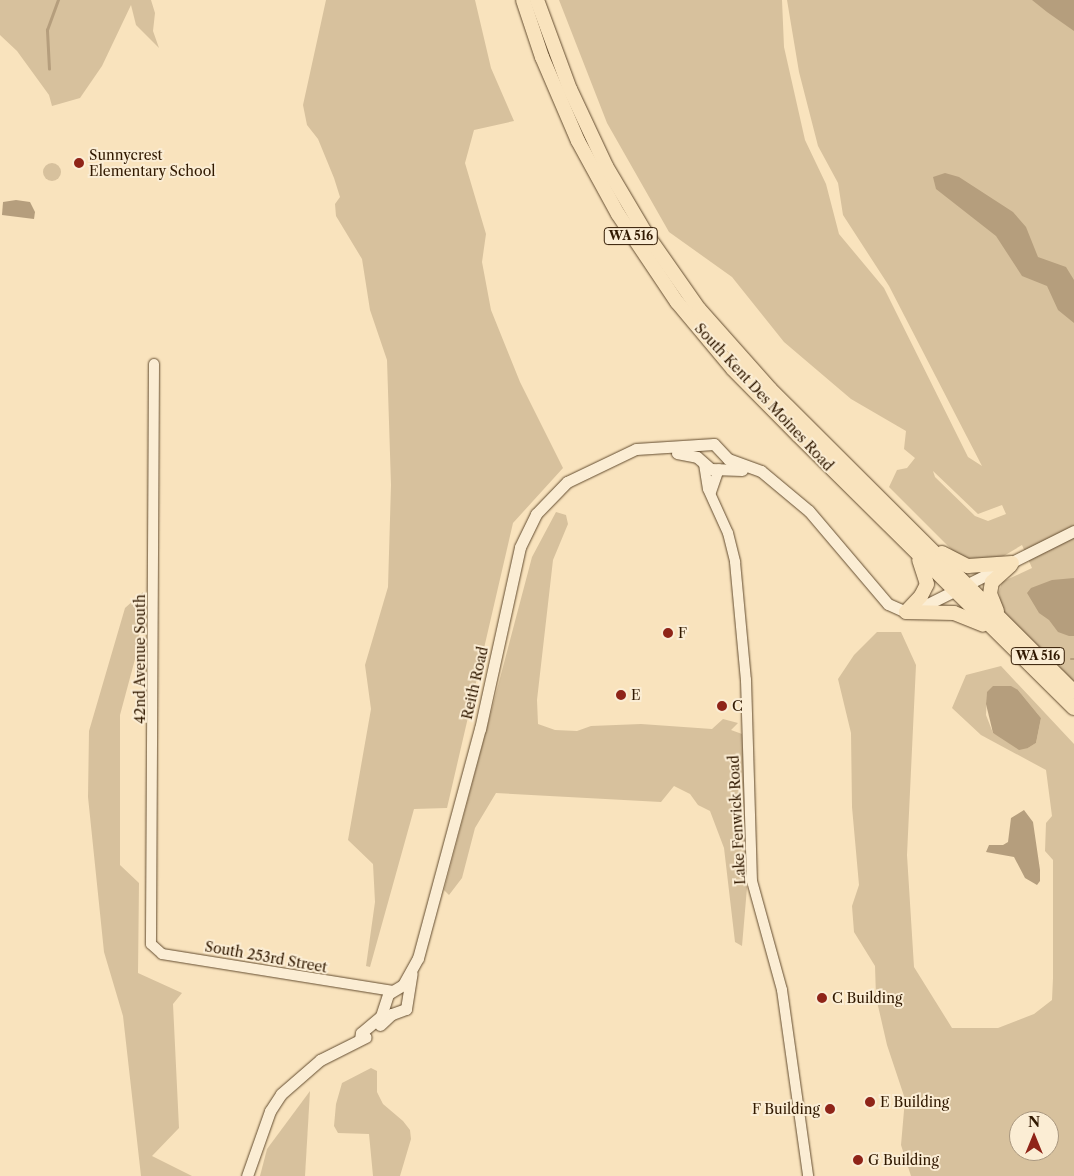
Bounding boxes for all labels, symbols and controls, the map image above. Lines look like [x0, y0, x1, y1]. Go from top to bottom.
place label: Sunnycrest Elementary School [89, 147, 216, 180]
marker: Sunnycrest Elementary School [73, 157, 85, 169]
road number: WA 516 [604, 227, 658, 246]
street label: South Kent Des Moines Road [691, 320, 837, 474]
street label: 42nd Avenue South [132, 594, 148, 724]
place label: F [678, 625, 687, 641]
marker: F [662, 627, 674, 639]
street label: Reith Road [458, 645, 492, 721]
road number: WA 516 [1010, 646, 1066, 666]
place label: E [631, 687, 641, 703]
marker: E [615, 689, 627, 701]
place label: C [732, 698, 743, 714]
marker: C [716, 700, 728, 712]
street label: Lake Fenwick Road [725, 755, 749, 885]
street label: South 253rd Street [203, 938, 329, 976]
place label: C Building [832, 990, 902, 1006]
marker: C Building [816, 992, 828, 1004]
place label: E Building [880, 1094, 949, 1110]
marker: E Building [864, 1096, 876, 1108]
place label: F Building [751, 1101, 820, 1117]
marker: F Building [824, 1103, 836, 1115]
north arrow [1009, 1111, 1059, 1161]
text: N [1028, 1113, 1040, 1131]
place label: G Building [868, 1152, 939, 1168]
marker: G Building [852, 1154, 864, 1166]

